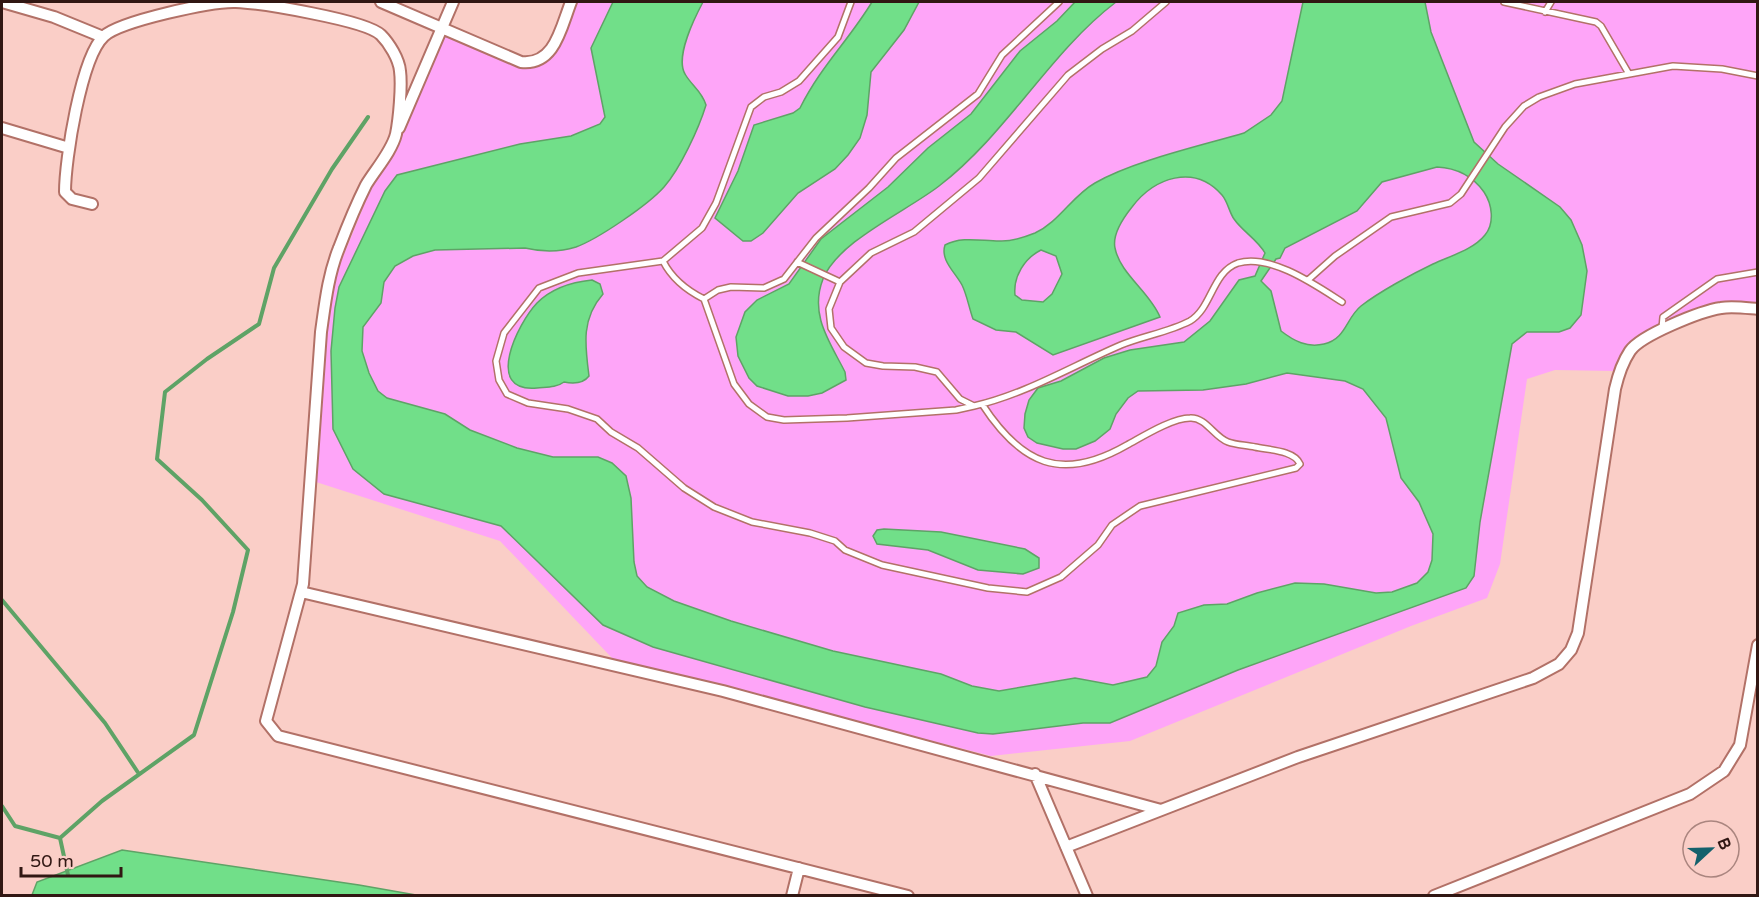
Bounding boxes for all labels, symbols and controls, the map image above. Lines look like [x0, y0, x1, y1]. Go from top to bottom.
north arrow [1681, 819, 1741, 879]
text: B [1713, 835, 1735, 853]
scale bar [21, 840, 122, 878]
text: 50 m [30, 850, 74, 872]

